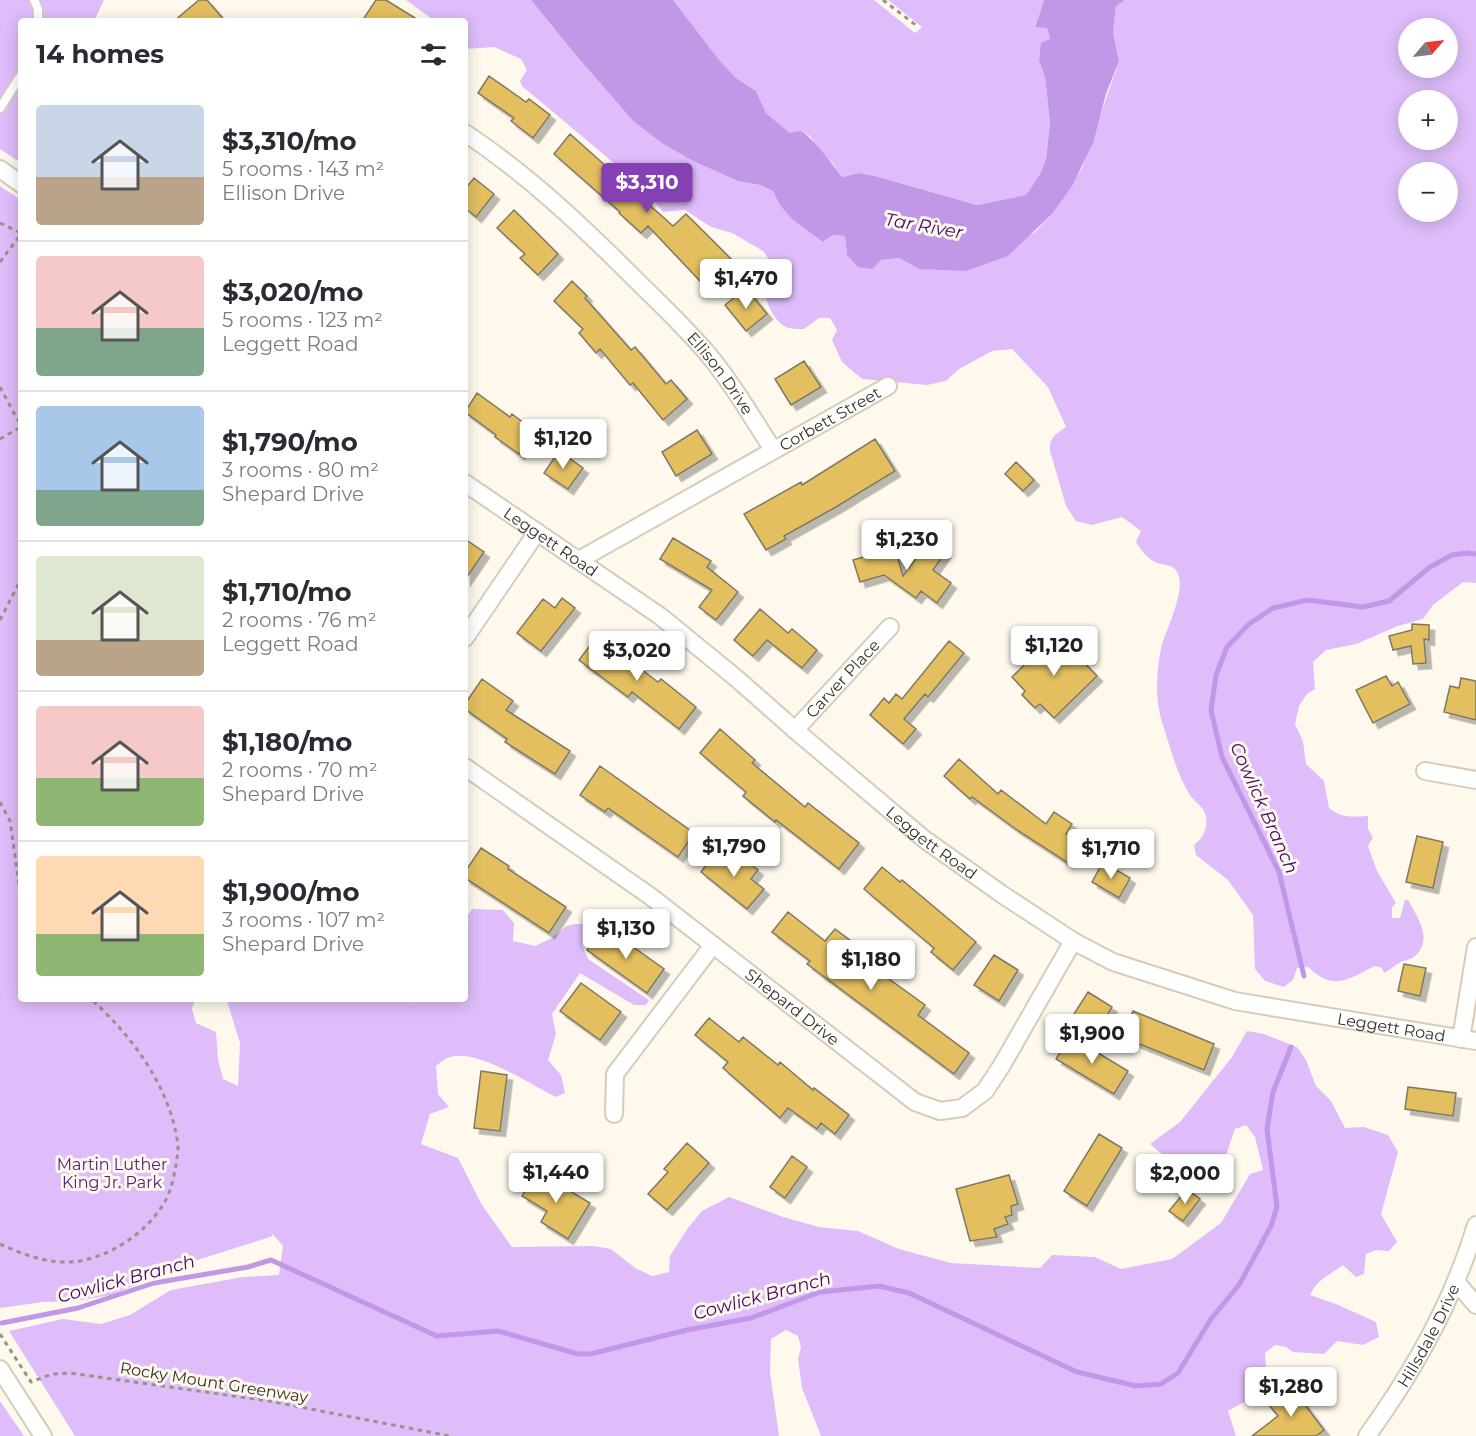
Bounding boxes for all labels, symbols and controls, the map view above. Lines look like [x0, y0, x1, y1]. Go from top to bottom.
north arrow [1398, 18, 1458, 78]
map controls [1398, 18, 1458, 222]
text: 14 homes [36, 38, 164, 70]
icon: filters [417, 38, 450, 71]
button: + [1398, 90, 1458, 150]
text: $3,310/mo [222, 125, 357, 157]
icon: home [84, 129, 156, 201]
text: 5 rooms · 143 m² [222, 157, 384, 181]
button: − [1398, 162, 1458, 222]
pin: $3,310 [598, 163, 696, 214]
text: $3,310 [615, 170, 679, 194]
text: Ellison Drive [222, 181, 345, 205]
water label: Tar River [883, 208, 966, 244]
pin: $1,470 [697, 259, 795, 310]
text: $1,470 [714, 266, 778, 290]
text: $3,020/mo [222, 276, 363, 308]
icon: home [84, 280, 156, 352]
text: 5 rooms · 123 m² [222, 308, 383, 332]
street label: Ellison Drive [683, 328, 757, 418]
text: Leggett Road [222, 332, 359, 356]
street label: Corbett Street [776, 383, 885, 455]
pin: $1,120 [514, 419, 612, 470]
text: $1,790/mo [222, 426, 358, 458]
text: $1,120 [534, 426, 592, 450]
icon: home [84, 430, 156, 502]
text: 3 rooms · 80 m² [222, 458, 379, 482]
text: Shepard Drive [222, 482, 364, 506]
street label: Leggett Road [500, 503, 601, 581]
pin: $1,230 [858, 520, 956, 571]
text: $1,230 [875, 527, 939, 551]
text: $1,710/mo [222, 576, 352, 608]
icon: home [84, 580, 156, 652]
text: 2 rooms · 76 m² [222, 608, 377, 632]
pin: $1,120 [1005, 626, 1103, 677]
pin: $3,020 [588, 631, 686, 682]
text: Leggett Road [222, 632, 359, 656]
text: $1,120 [1025, 633, 1083, 657]
street label: Carver Place [802, 636, 884, 722]
text: $3,020 [603, 638, 671, 662]
text: $1,180/mo [222, 726, 352, 758]
icon: home [84, 730, 156, 802]
water label: Cowlick Branch [1225, 739, 1303, 877]
text: 2 rooms · 70 m² [222, 758, 378, 782]
text: Shepard Drive [222, 782, 364, 806]
street label: Leggett Road [882, 802, 981, 884]
pin: $1,790 [685, 827, 783, 878]
pin: $1,710 [1062, 829, 1160, 880]
text: $1,790 [702, 834, 766, 858]
text: $1,710 [1081, 836, 1141, 860]
text: $1,900/mo [222, 876, 360, 908]
icon: home [84, 880, 156, 952]
text: 3 rooms · 107 m² [222, 908, 385, 932]
pin: $1,130 [577, 909, 675, 960]
text: $1,130 [597, 916, 655, 940]
text: Shepard Drive [222, 932, 364, 956]
pin: $1,180 [822, 940, 920, 991]
text: $1,180 [841, 947, 901, 971]
street label: Shepard Drive [741, 965, 843, 1050]
street label: Leggett Road [1336, 1009, 1447, 1046]
pin: $1,900 [1043, 1014, 1141, 1065]
text: $1,900 [1059, 1021, 1125, 1045]
pin: $1,440 [507, 1153, 605, 1204]
pin: $2,000 [1136, 1154, 1234, 1205]
park label: Martin Luther King Jr. Park [57, 1155, 167, 1192]
text: $1,440 [523, 1160, 589, 1184]
text: $2,000 [1150, 1161, 1220, 1185]
water label: Cowlick Branch [55, 1250, 197, 1308]
water label: Cowlick Branch [691, 1267, 833, 1325]
street label: Hillsdale Drive [1394, 1281, 1464, 1391]
street label: Rocky Mount Greenway [119, 1358, 310, 1407]
pin: $1,280 [1242, 1367, 1340, 1418]
text: $1,280 [1259, 1374, 1323, 1398]

